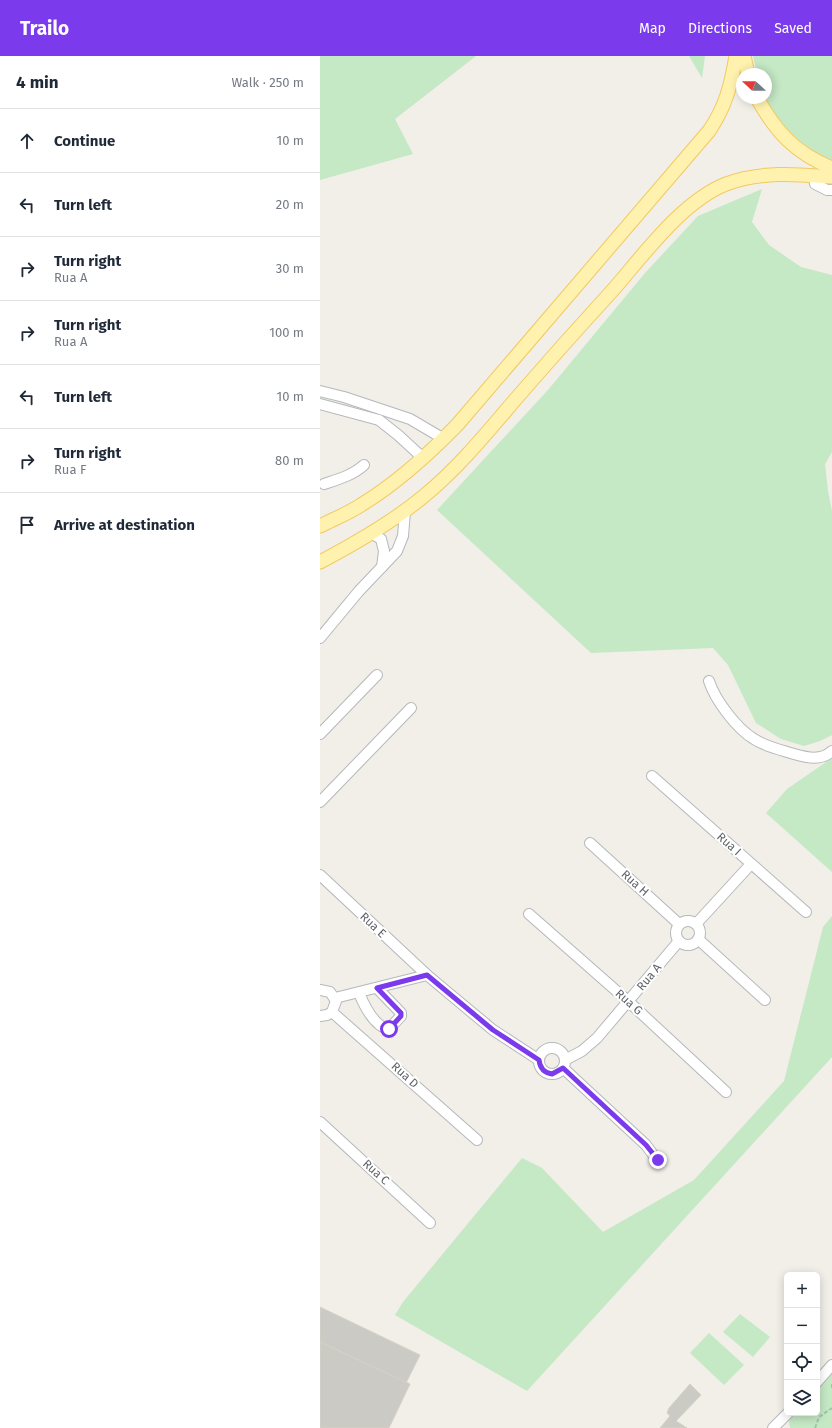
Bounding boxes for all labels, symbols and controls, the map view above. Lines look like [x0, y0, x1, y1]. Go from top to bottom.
text: Trailo [20, 17, 69, 40]
text: Map [639, 20, 666, 37]
text: Directions [688, 20, 752, 37]
text: Saved [774, 20, 812, 37]
north arrow [736, 68, 772, 104]
text: 4 min [16, 72, 59, 93]
text: Walk · 250 m [231, 75, 304, 90]
icon: ahead [16, 130, 38, 152]
text: Continue [54, 132, 115, 150]
text: 10 m [277, 133, 304, 148]
icon: left [16, 194, 38, 216]
text: Turn left [54, 196, 112, 214]
text: 20 m [276, 197, 304, 212]
text: Turn right [54, 252, 121, 270]
icon: right [16, 258, 38, 280]
text: 30 m [276, 261, 304, 276]
text: Rua A [54, 270, 87, 285]
text: Turn right [54, 316, 121, 334]
icon: right [16, 322, 38, 344]
text: 100 m [269, 325, 304, 340]
text: Rua A [54, 334, 87, 349]
icon: left [16, 386, 38, 408]
text: Turn left [54, 388, 112, 406]
text: 10 m [277, 389, 304, 404]
text: Turn right [54, 444, 121, 462]
icon: right [16, 450, 38, 472]
text: 80 m [275, 453, 304, 468]
text: Rua F [54, 462, 86, 477]
icon: arrive [16, 514, 38, 536]
text: Arrive at destination [54, 516, 195, 534]
street label: Rua I [714, 830, 744, 858]
street label: Rua H [618, 867, 652, 899]
street label: Rua E [357, 910, 389, 940]
street label: Rua A [634, 961, 664, 993]
street label: Rua G [613, 986, 645, 1018]
route start [380, 1020, 398, 1038]
street label: Rua D [389, 1059, 422, 1091]
route end [649, 1151, 667, 1169]
street label: Rua C [360, 1157, 392, 1188]
map controls [784, 1272, 820, 1416]
button: + [784, 1272, 820, 1308]
button: − [784, 1308, 820, 1344]
button: locate [784, 1344, 820, 1380]
button: layers [784, 1380, 820, 1416]

